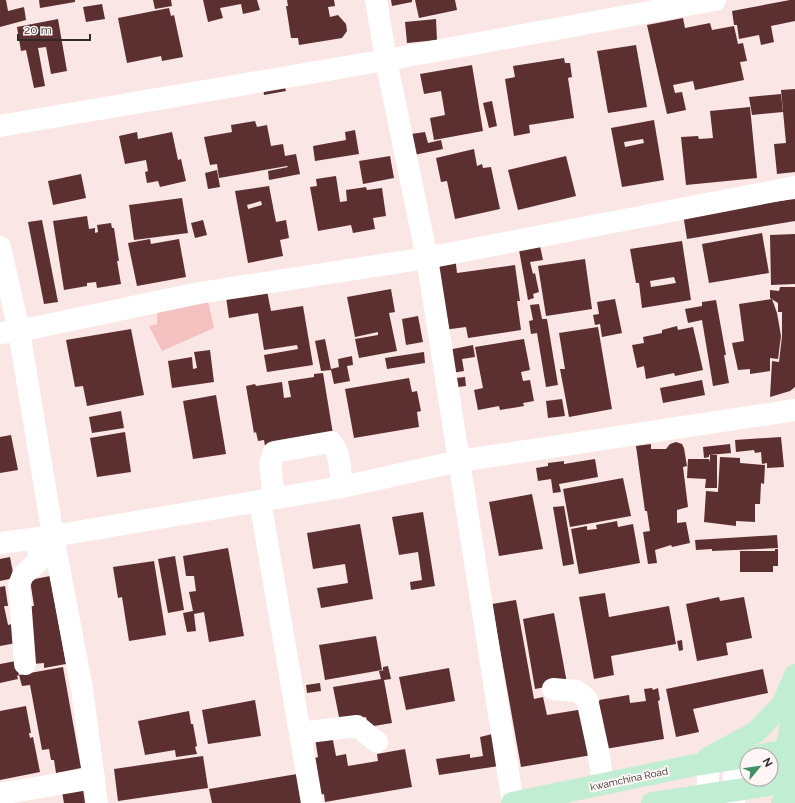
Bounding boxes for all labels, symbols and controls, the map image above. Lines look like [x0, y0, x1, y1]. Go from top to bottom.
scale bar [18, 16, 90, 42]
text: 20 m [24, 23, 52, 37]
north arrow [739, 747, 779, 787]
text: N [760, 756, 775, 769]
street label: kwamchina Road [589, 765, 669, 793]

